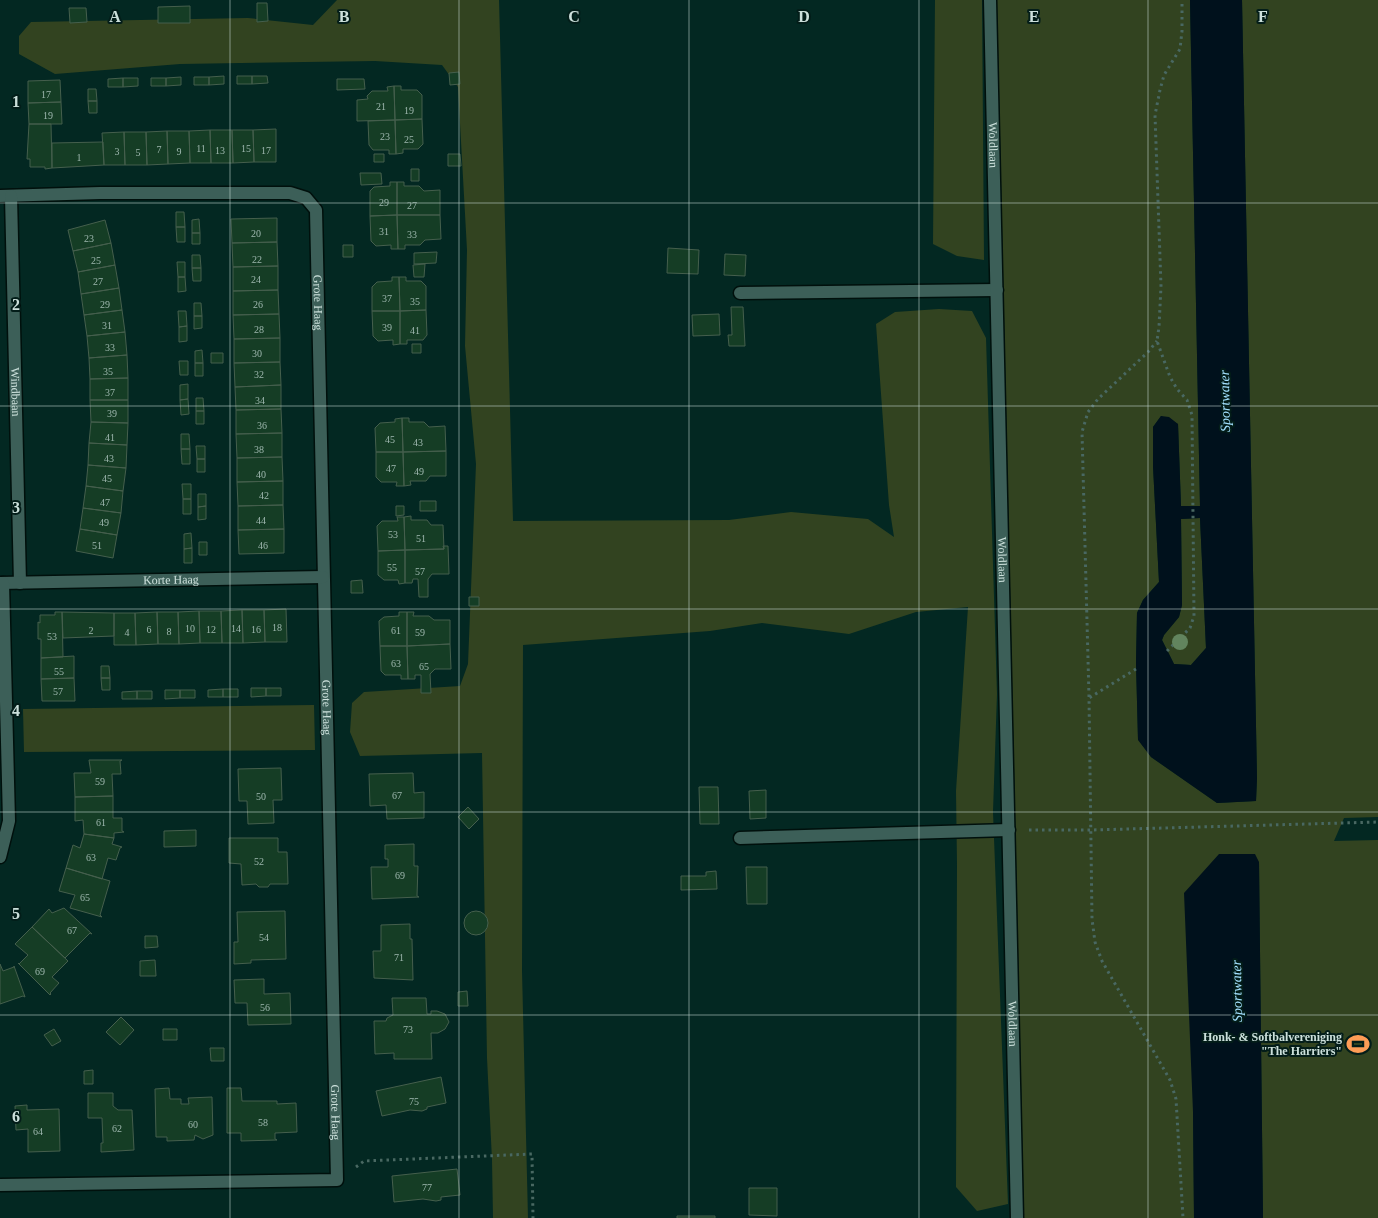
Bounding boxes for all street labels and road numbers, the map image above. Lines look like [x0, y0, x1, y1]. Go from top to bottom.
street label: Woldlaan [986, 122, 1001, 168]
street label: Grote Haag [310, 275, 326, 331]
street label: Windbaan [8, 367, 23, 417]
street label: Woldlaan [995, 537, 1010, 583]
street label: Korte Haag [143, 572, 199, 587]
street label: Grote Haag [319, 679, 334, 735]
street label: Woldlaan [1005, 1001, 1020, 1047]
street label: Grote Haag [328, 1084, 343, 1140]

